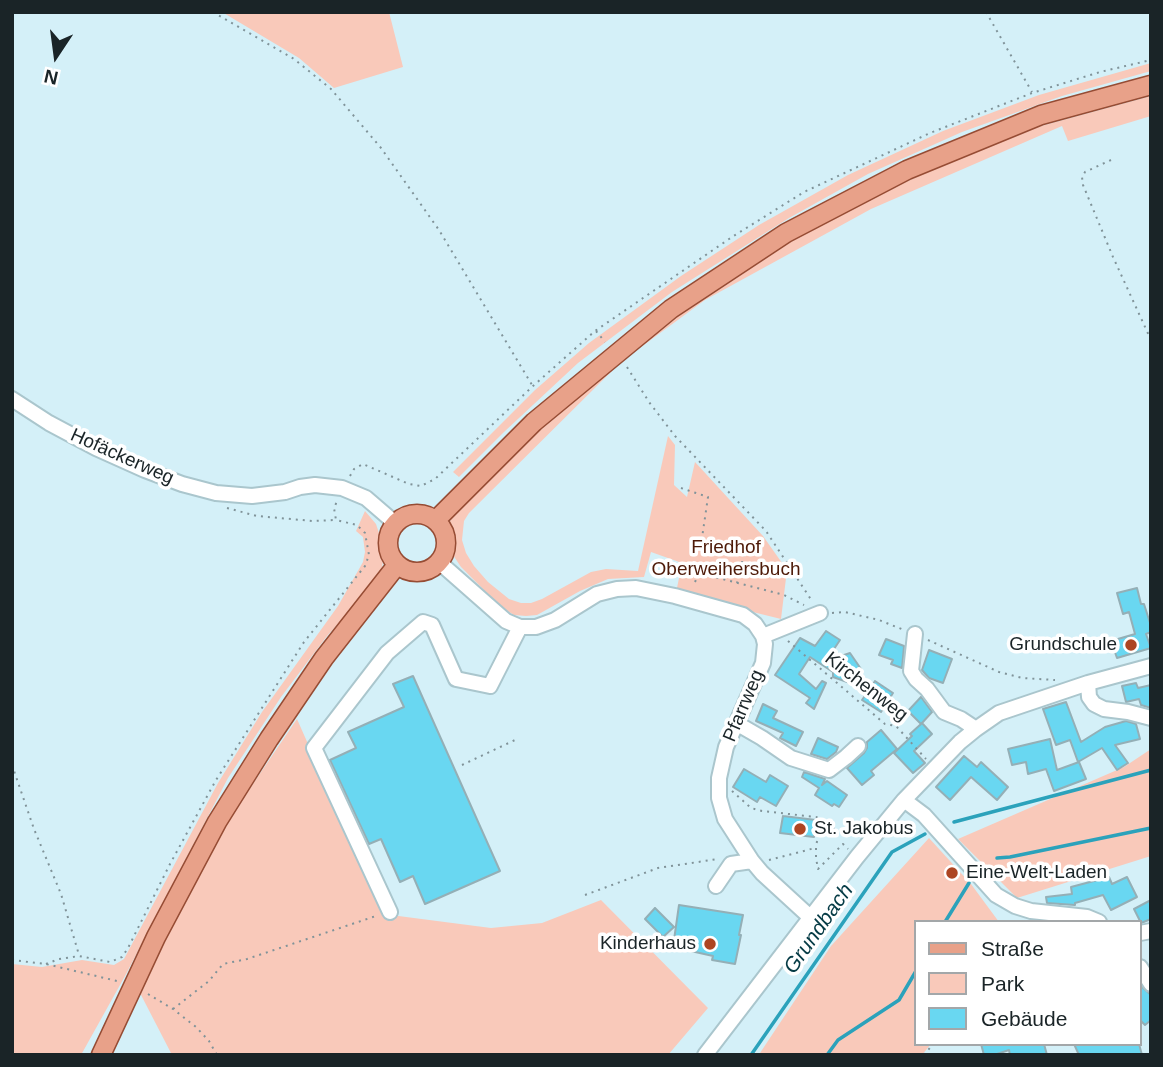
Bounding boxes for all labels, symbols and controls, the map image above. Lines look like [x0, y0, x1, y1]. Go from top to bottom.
north arrow [21, 21, 91, 91]
text: N [42, 65, 60, 89]
street label: Hofäckerweg [67, 424, 177, 490]
park label: Friedhof Oberweihersbuch [652, 537, 800, 581]
place label: Grundschule [1009, 634, 1117, 656]
marker: Grundschule [1123, 637, 1139, 653]
street label: Kirchenweg [820, 647, 912, 727]
street label: Pfarrweg [719, 667, 769, 745]
place label: St. Jakobus [814, 818, 913, 840]
marker: St. Jakobus [792, 821, 808, 837]
place label: Eine-Welt-Laden [966, 862, 1107, 884]
marker: Eine-Welt-Laden [944, 865, 960, 881]
water label: Grundbach [779, 879, 859, 979]
legend [914, 920, 1142, 1046]
place label: Kinderhaus [600, 933, 696, 955]
marker: Kinderhaus [702, 936, 718, 952]
text: Straße [981, 937, 1044, 960]
text: Park [981, 972, 1024, 995]
text: Gebäude [981, 1007, 1067, 1030]

